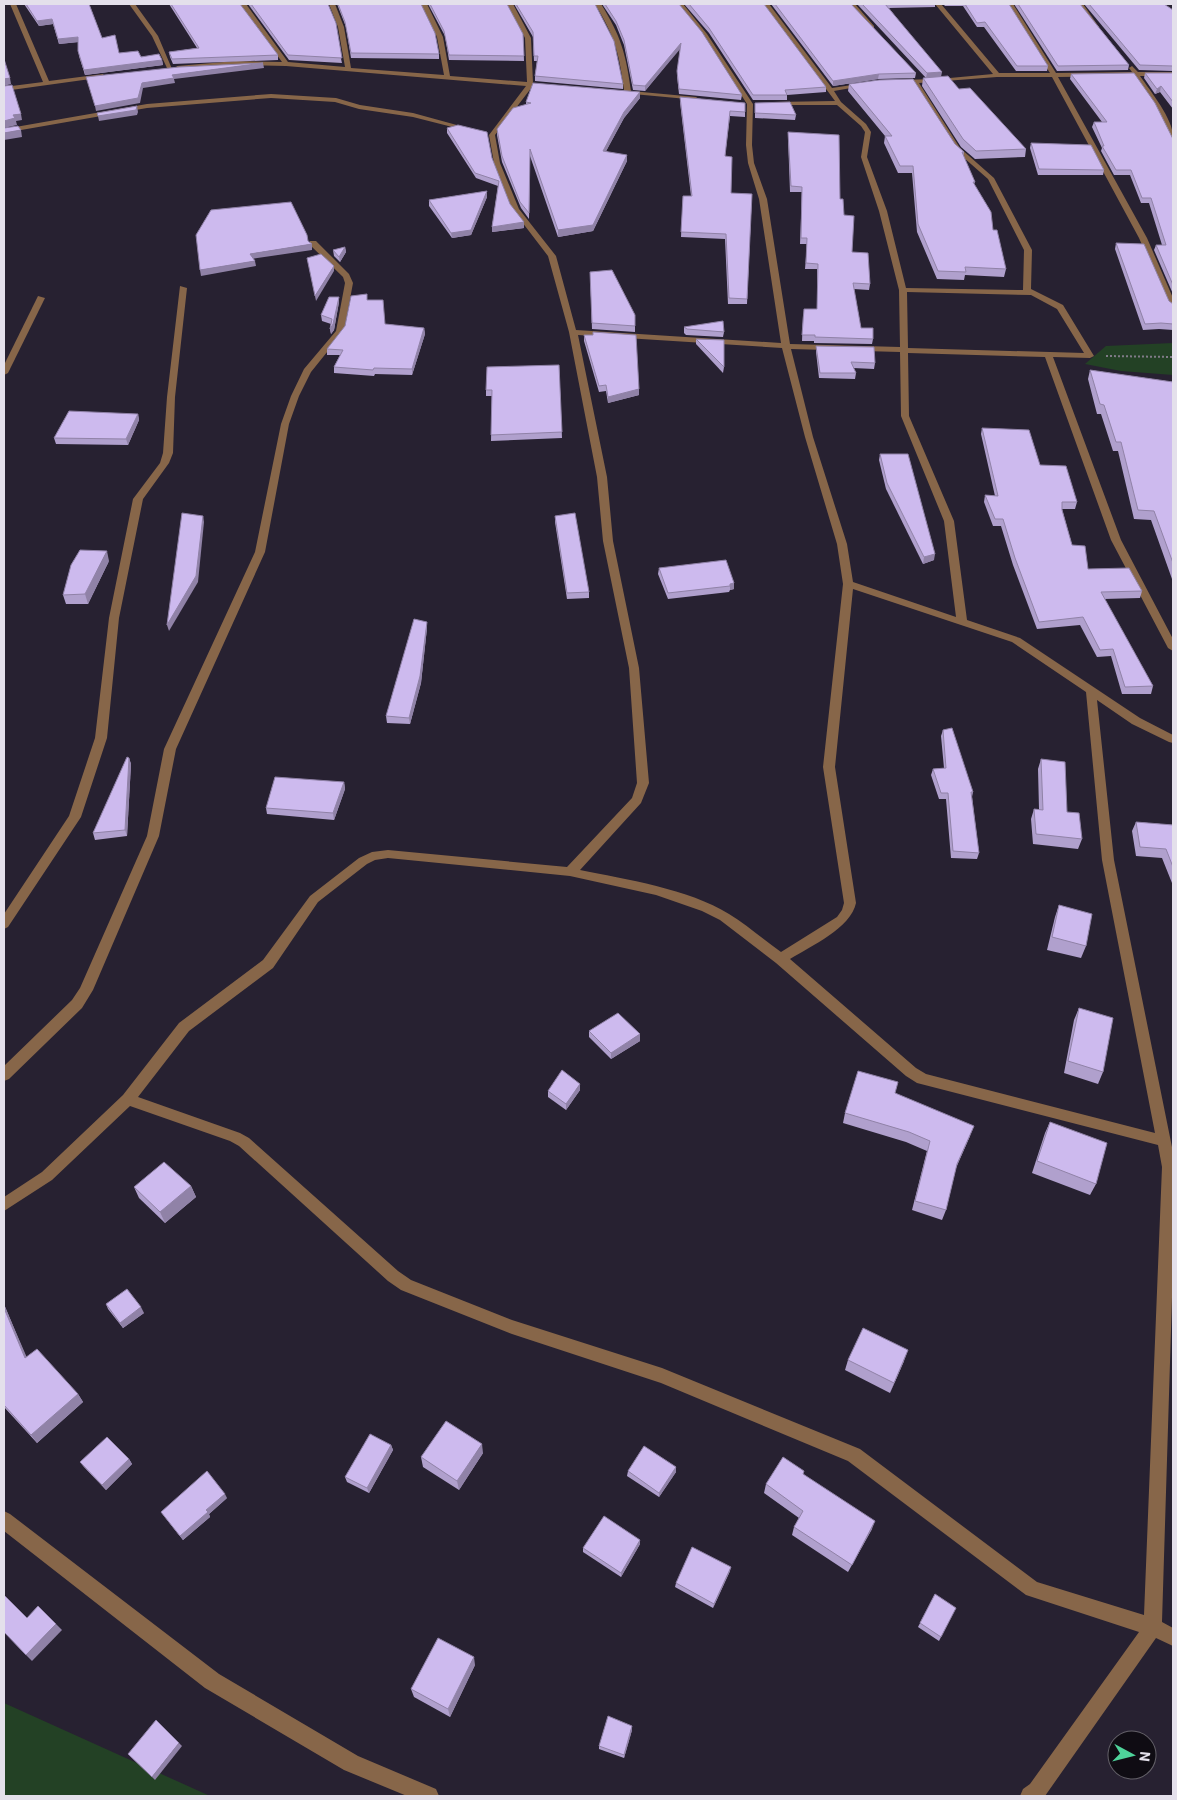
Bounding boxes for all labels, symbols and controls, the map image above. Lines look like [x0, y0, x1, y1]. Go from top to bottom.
north arrow [1107, 1730, 1157, 1780]
text: N [1136, 1751, 1153, 1762]

